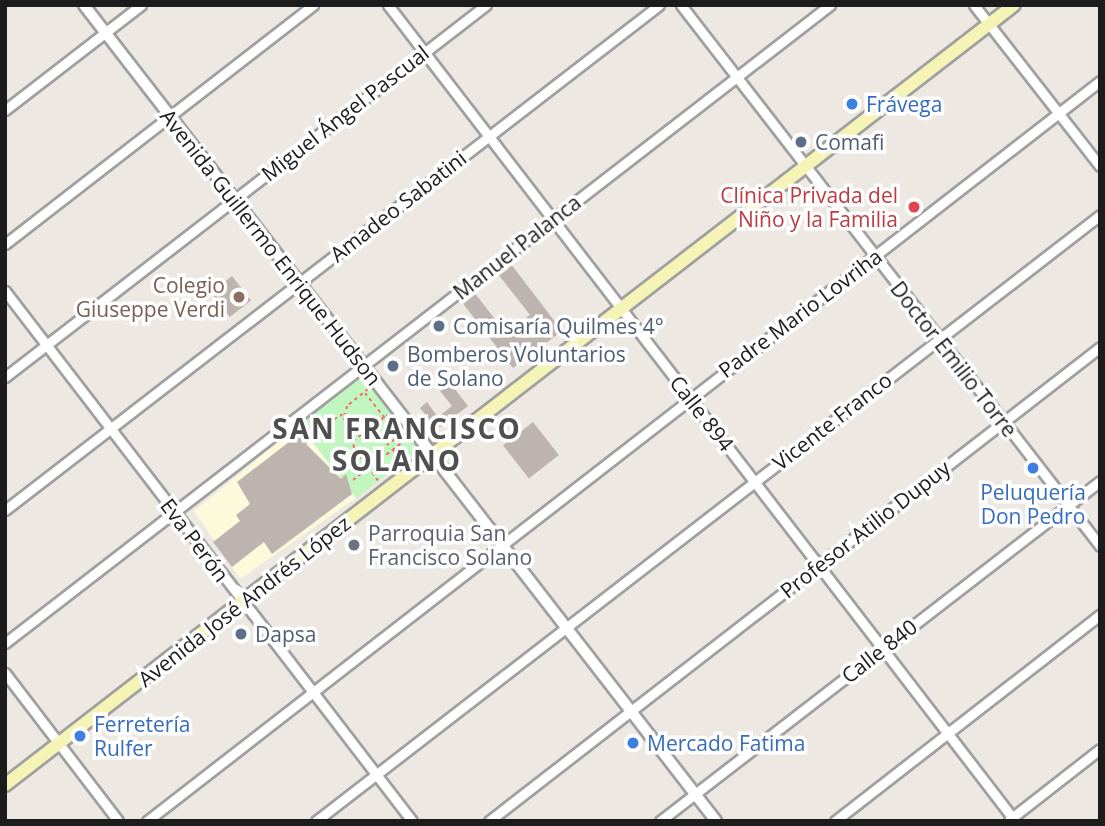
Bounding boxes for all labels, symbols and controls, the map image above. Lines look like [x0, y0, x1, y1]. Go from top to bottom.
street label: Miguel Ángel Pascual [256, 40, 434, 186]
place label: Frávega [866, 91, 942, 117]
marker: Frávega [844, 96, 860, 112]
street label: Avenida Guillermo Enrique Hudson [155, 104, 387, 390]
place label: Comafi [815, 129, 884, 155]
marker: Comafi [793, 134, 809, 150]
street label: Amadeo Sabatini [325, 145, 471, 267]
place label: Clínica Privada del Niño y la Familia [720, 182, 898, 232]
street label: Manuel Palanca [448, 189, 586, 305]
marker: Clínica Privada del Niño y la Familia [904, 197, 924, 217]
street label: Padre Mario Lovriha [713, 243, 887, 383]
place label: Colegio Giuseppe Verdi [76, 272, 225, 322]
street label: Doctor Emilio Torre [885, 276, 1023, 442]
marker: Colegio Giuseppe Verdi [231, 289, 247, 305]
place label: Comisaría Quilmes 4° [453, 313, 664, 339]
marker: Comisaría Quilmes 4° [431, 318, 447, 334]
place label: Bomberos Voluntarios de Solano [407, 341, 626, 391]
marker: Bomberos Voluntarios de Solano [385, 358, 401, 374]
street label: Vicente Franco [768, 367, 896, 475]
street label: Calle 894 [665, 370, 739, 456]
district label: SAN FRANCISCO SOLANO [274, 411, 520, 477]
street label: Profesor Atilio Dupuy [775, 455, 955, 603]
marker: Peluquería Don Pedro [1025, 460, 1041, 476]
place label: Peluquería Don Pedro [980, 479, 1086, 529]
street label: Eva Perón [156, 493, 234, 587]
street label: Avenida José Andrés López [133, 510, 355, 692]
place label: Parroquia San Francisco Solano [368, 520, 532, 570]
marker: Parroquia San Francisco Solano [346, 537, 362, 553]
street label: Calle 840 [836, 614, 922, 688]
place label: Dapsa [255, 621, 316, 647]
marker: Dapsa [233, 626, 249, 642]
place label: Ferretería Rulfer [94, 711, 190, 761]
marker: Ferretería Rulfer [72, 728, 88, 744]
place label: Mercado Fatima [647, 730, 805, 756]
marker: Mercado Fatima [625, 735, 641, 751]

